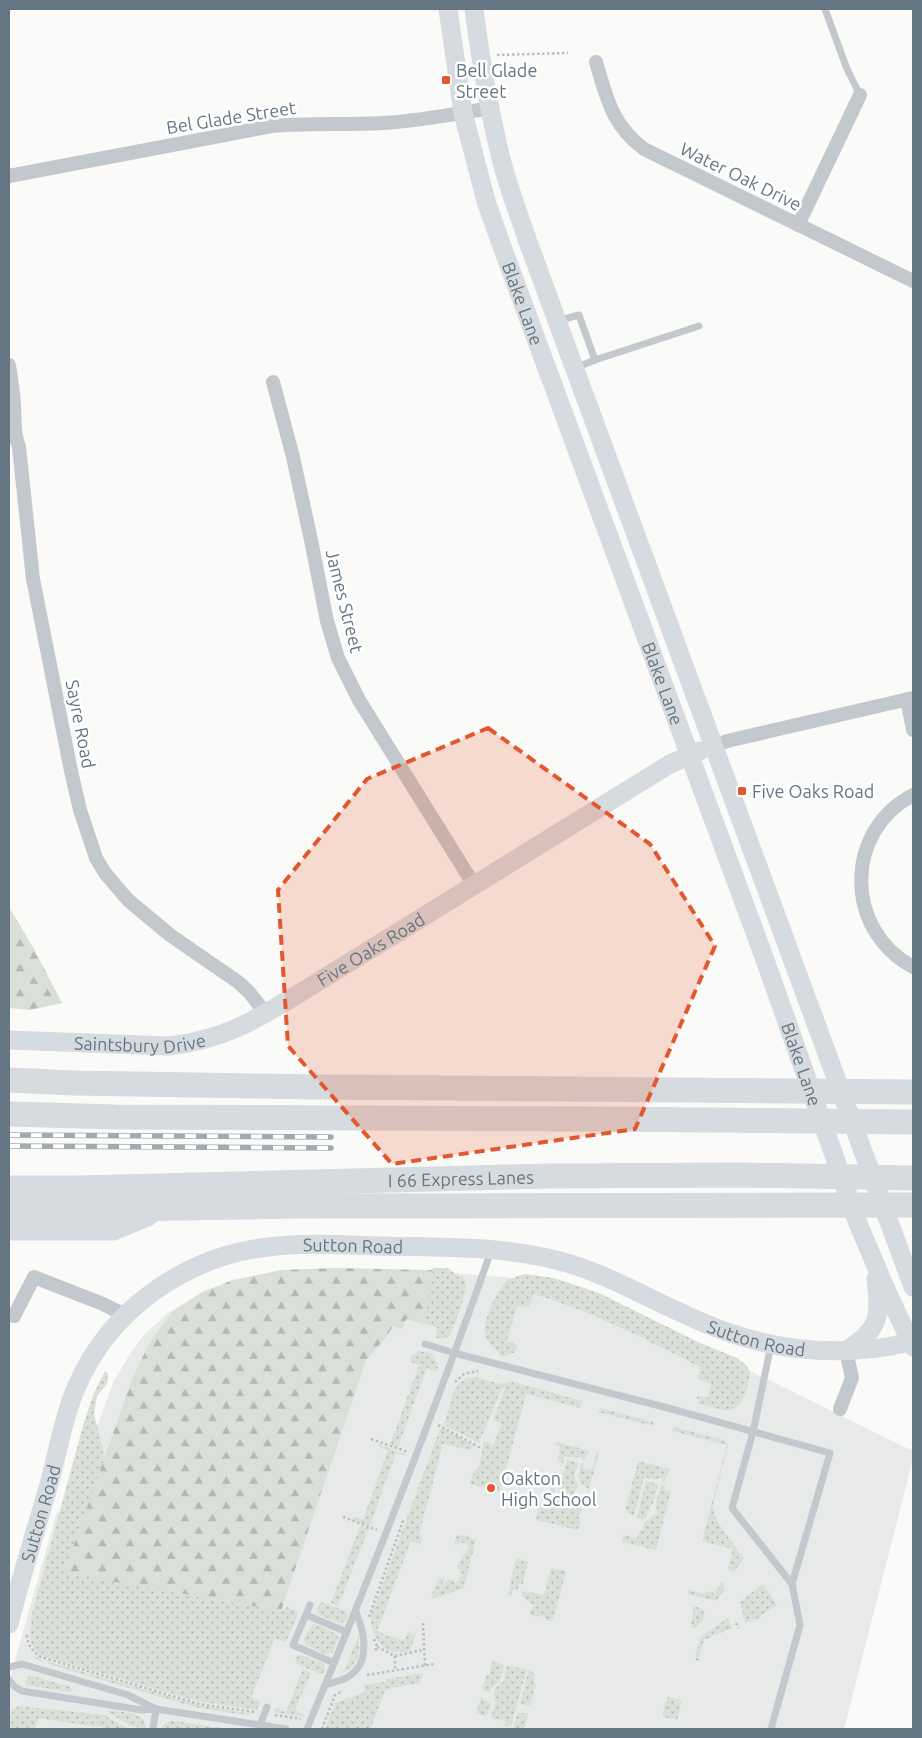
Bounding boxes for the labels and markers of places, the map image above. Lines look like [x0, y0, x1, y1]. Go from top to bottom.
place label: Bell Glade Street [456, 60, 537, 101]
marker: Bell Glade Street [440, 74, 452, 86]
place label: Five Oaks Road [752, 781, 874, 801]
marker: Five Oaks Road [736, 785, 748, 797]
place label: Oakton High School [501, 1468, 597, 1509]
marker: Oakton High School [485, 1482, 497, 1494]

